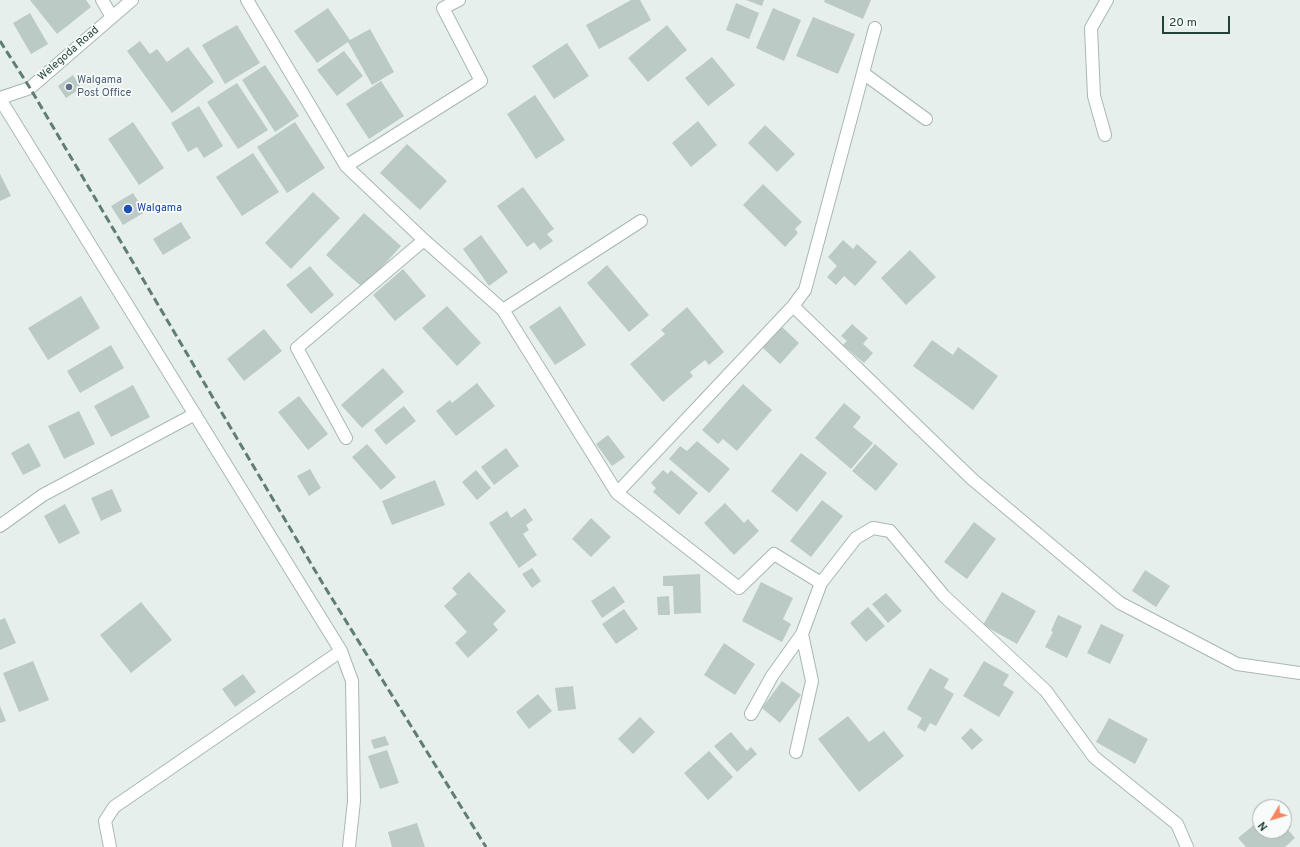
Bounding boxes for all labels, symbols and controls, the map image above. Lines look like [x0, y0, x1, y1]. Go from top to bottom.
scale bar [1164, 8, 1232, 34]
text: 20 m [1169, 15, 1197, 31]
street label: Welegoda Road [36, 24, 102, 84]
place label: Walgama Post Office [77, 74, 132, 100]
marker: Walgama Post Office [64, 82, 74, 92]
place label: Walgama [137, 202, 182, 216]
marker: Walgama [122, 203, 134, 215]
north arrow [1252, 799, 1292, 839]
text: N [1255, 818, 1271, 833]

